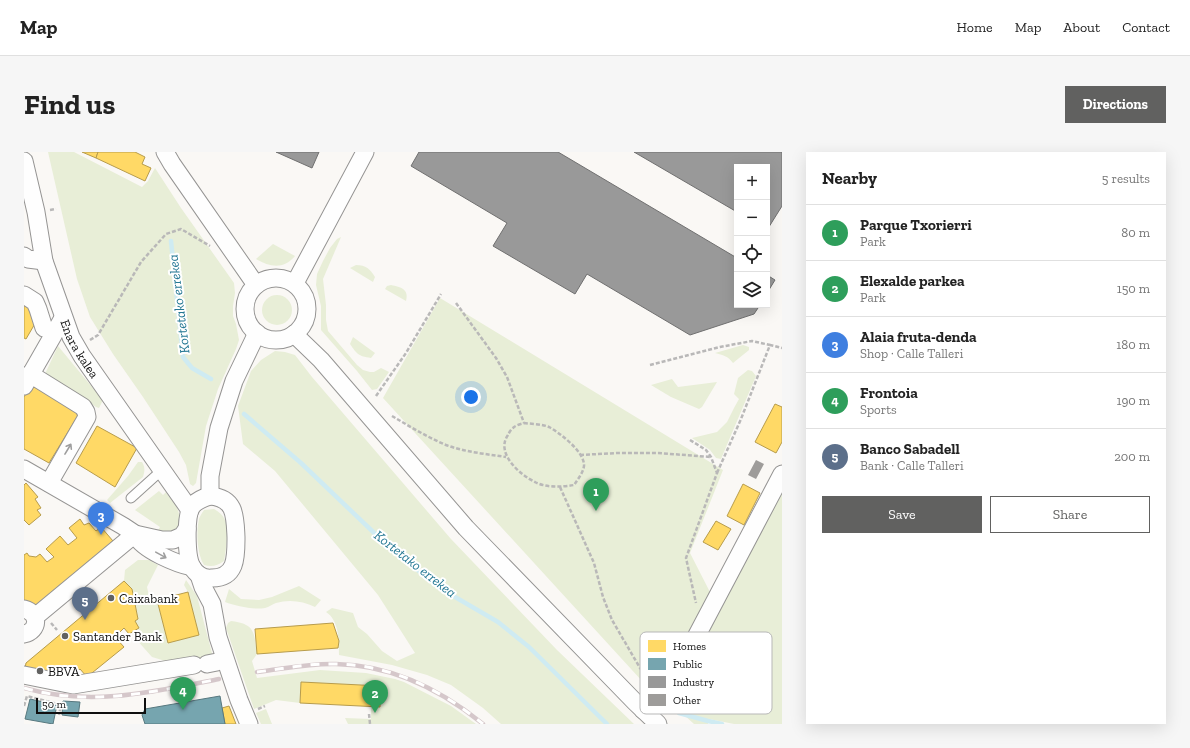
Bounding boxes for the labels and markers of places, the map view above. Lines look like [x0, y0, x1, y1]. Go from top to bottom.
pin: 1 [583, 478, 609, 511]
pin: 3 [88, 502, 114, 535]
pin: 5 [72, 587, 98, 620]
place label: Caixabank [119, 591, 178, 606]
marker: Caixabank [106, 593, 116, 603]
place label: Santander Bank [73, 629, 162, 644]
marker: Santander Bank [60, 631, 70, 641]
place label: BBVA [48, 664, 80, 679]
marker: BBVA [35, 666, 45, 676]
pin: 4 [170, 677, 196, 710]
pin: 2 [362, 680, 388, 713]

